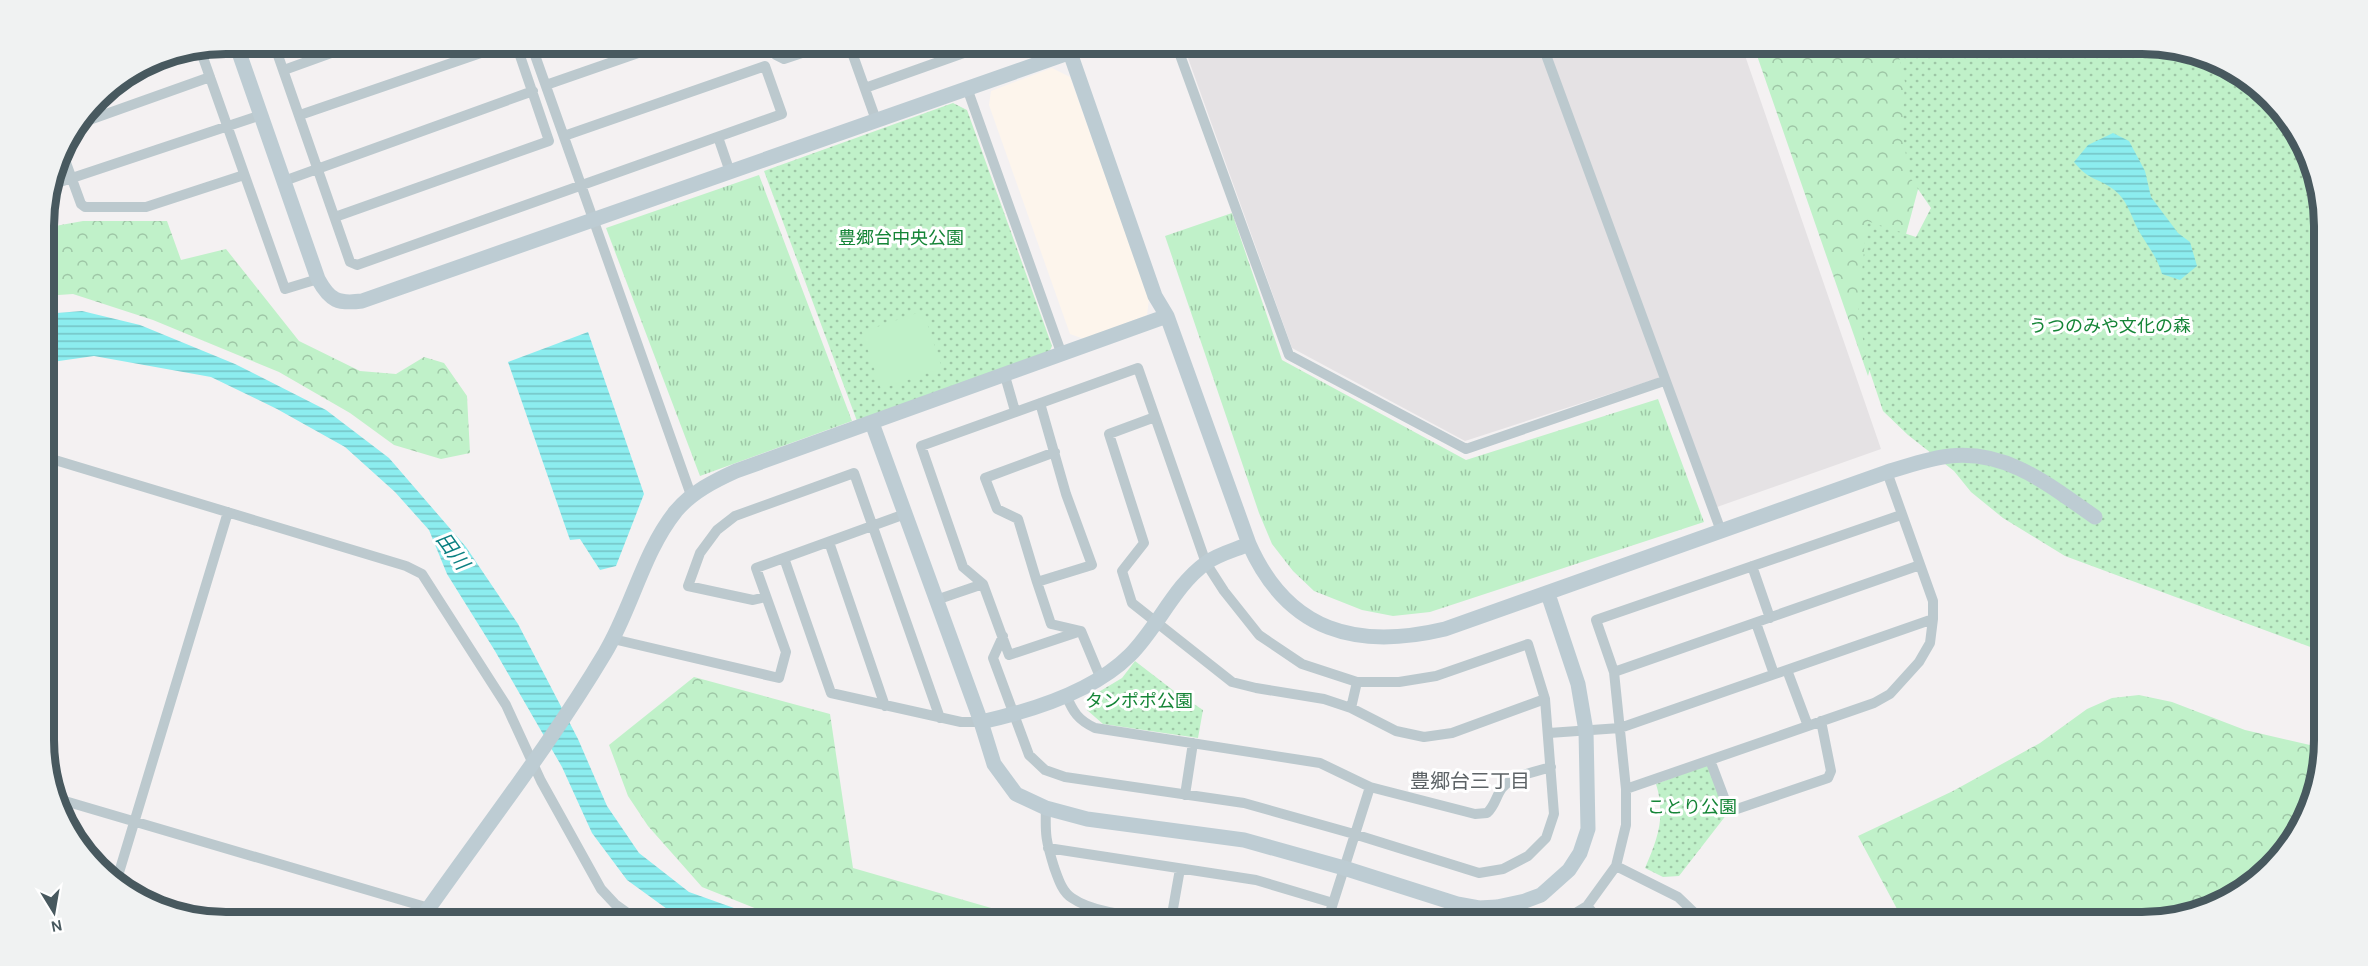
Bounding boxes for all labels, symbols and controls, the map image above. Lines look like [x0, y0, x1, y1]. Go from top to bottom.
park label: 豊郷台中央公園 [838, 227, 964, 249]
park label: うつのみや文化の森 [2029, 315, 2191, 337]
water label: 田川 [432, 528, 475, 576]
park label: タンポポ公園 [1085, 690, 1193, 712]
district label: 豊郷台三丁目 [1410, 770, 1530, 793]
park label: ことり公園 [1647, 796, 1737, 818]
north arrow [24, 882, 84, 942]
text: N [49, 916, 64, 937]

